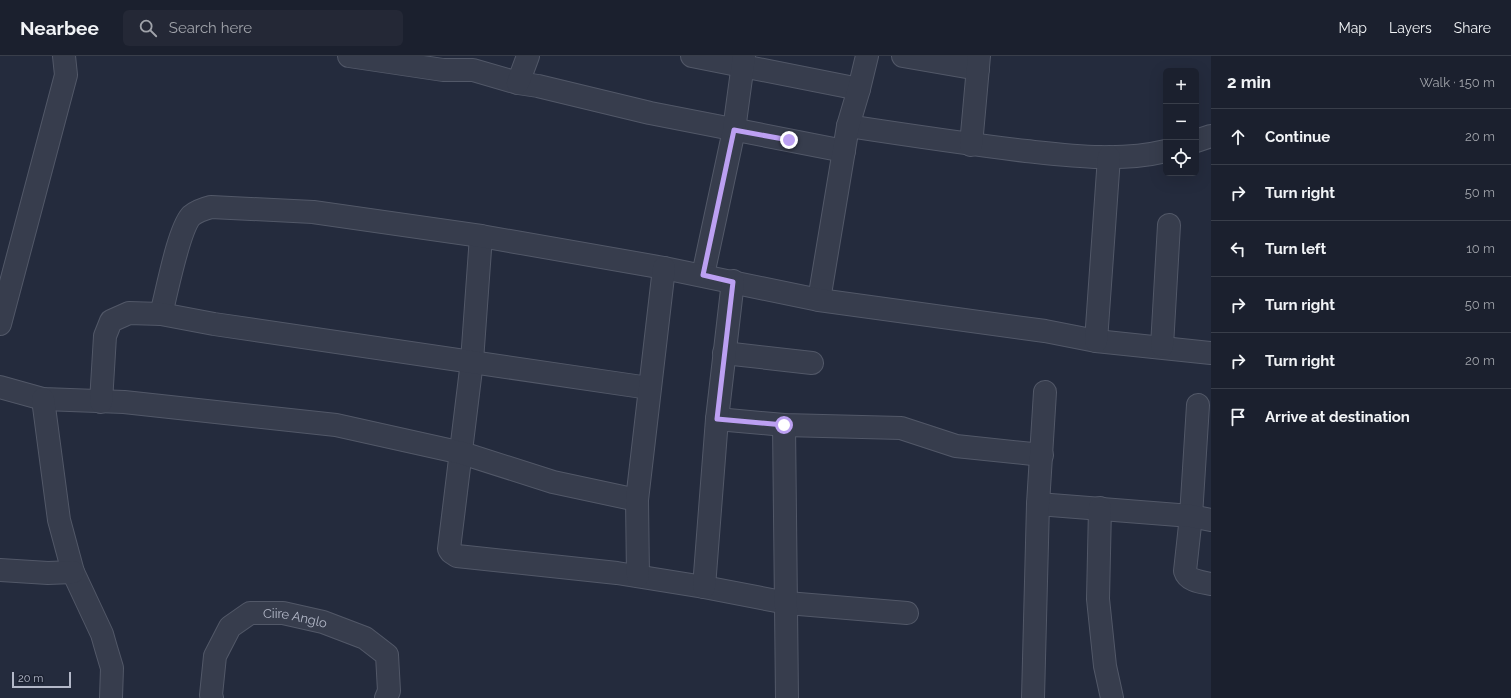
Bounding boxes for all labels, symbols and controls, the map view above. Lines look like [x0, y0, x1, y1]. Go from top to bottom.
search box [123, 10, 403, 46]
text: Nearbee [20, 17, 99, 39]
icon: search [137, 17, 159, 39]
text: Search here [169, 19, 252, 37]
text: Map [1339, 20, 1367, 36]
text: Layers [1389, 20, 1432, 36]
text: Share [1454, 20, 1491, 36]
map controls [1163, 68, 1199, 176]
button: + [1163, 68, 1199, 104]
text: 2 min [1227, 72, 1271, 92]
text: Walk · 150 m [1420, 75, 1495, 90]
button: − [1163, 104, 1199, 140]
icon: ahead [1227, 126, 1249, 148]
text: Continue [1265, 128, 1330, 146]
text: 20 m [1465, 129, 1495, 144]
route end [780, 131, 798, 149]
button: locate [1163, 140, 1199, 176]
icon: right [1227, 182, 1249, 204]
text: Turn right [1265, 184, 1335, 202]
text: 50 m [1465, 185, 1495, 200]
icon: left [1227, 238, 1249, 260]
text: Turn left [1265, 240, 1326, 258]
text: 10 m [1466, 241, 1495, 256]
icon: right [1227, 294, 1249, 316]
text: Turn right [1265, 296, 1335, 314]
text: 50 m [1465, 297, 1495, 312]
icon: right [1227, 350, 1249, 372]
text: Turn right [1265, 352, 1335, 370]
text: 20 m [1465, 353, 1495, 368]
icon: arrive [1227, 406, 1249, 428]
text: Arrive at destination [1265, 408, 1410, 426]
route start [775, 416, 793, 434]
street label: Ciire Anglo [263, 606, 330, 631]
scale bar [12, 670, 71, 689]
text: 20 m [18, 672, 43, 685]

